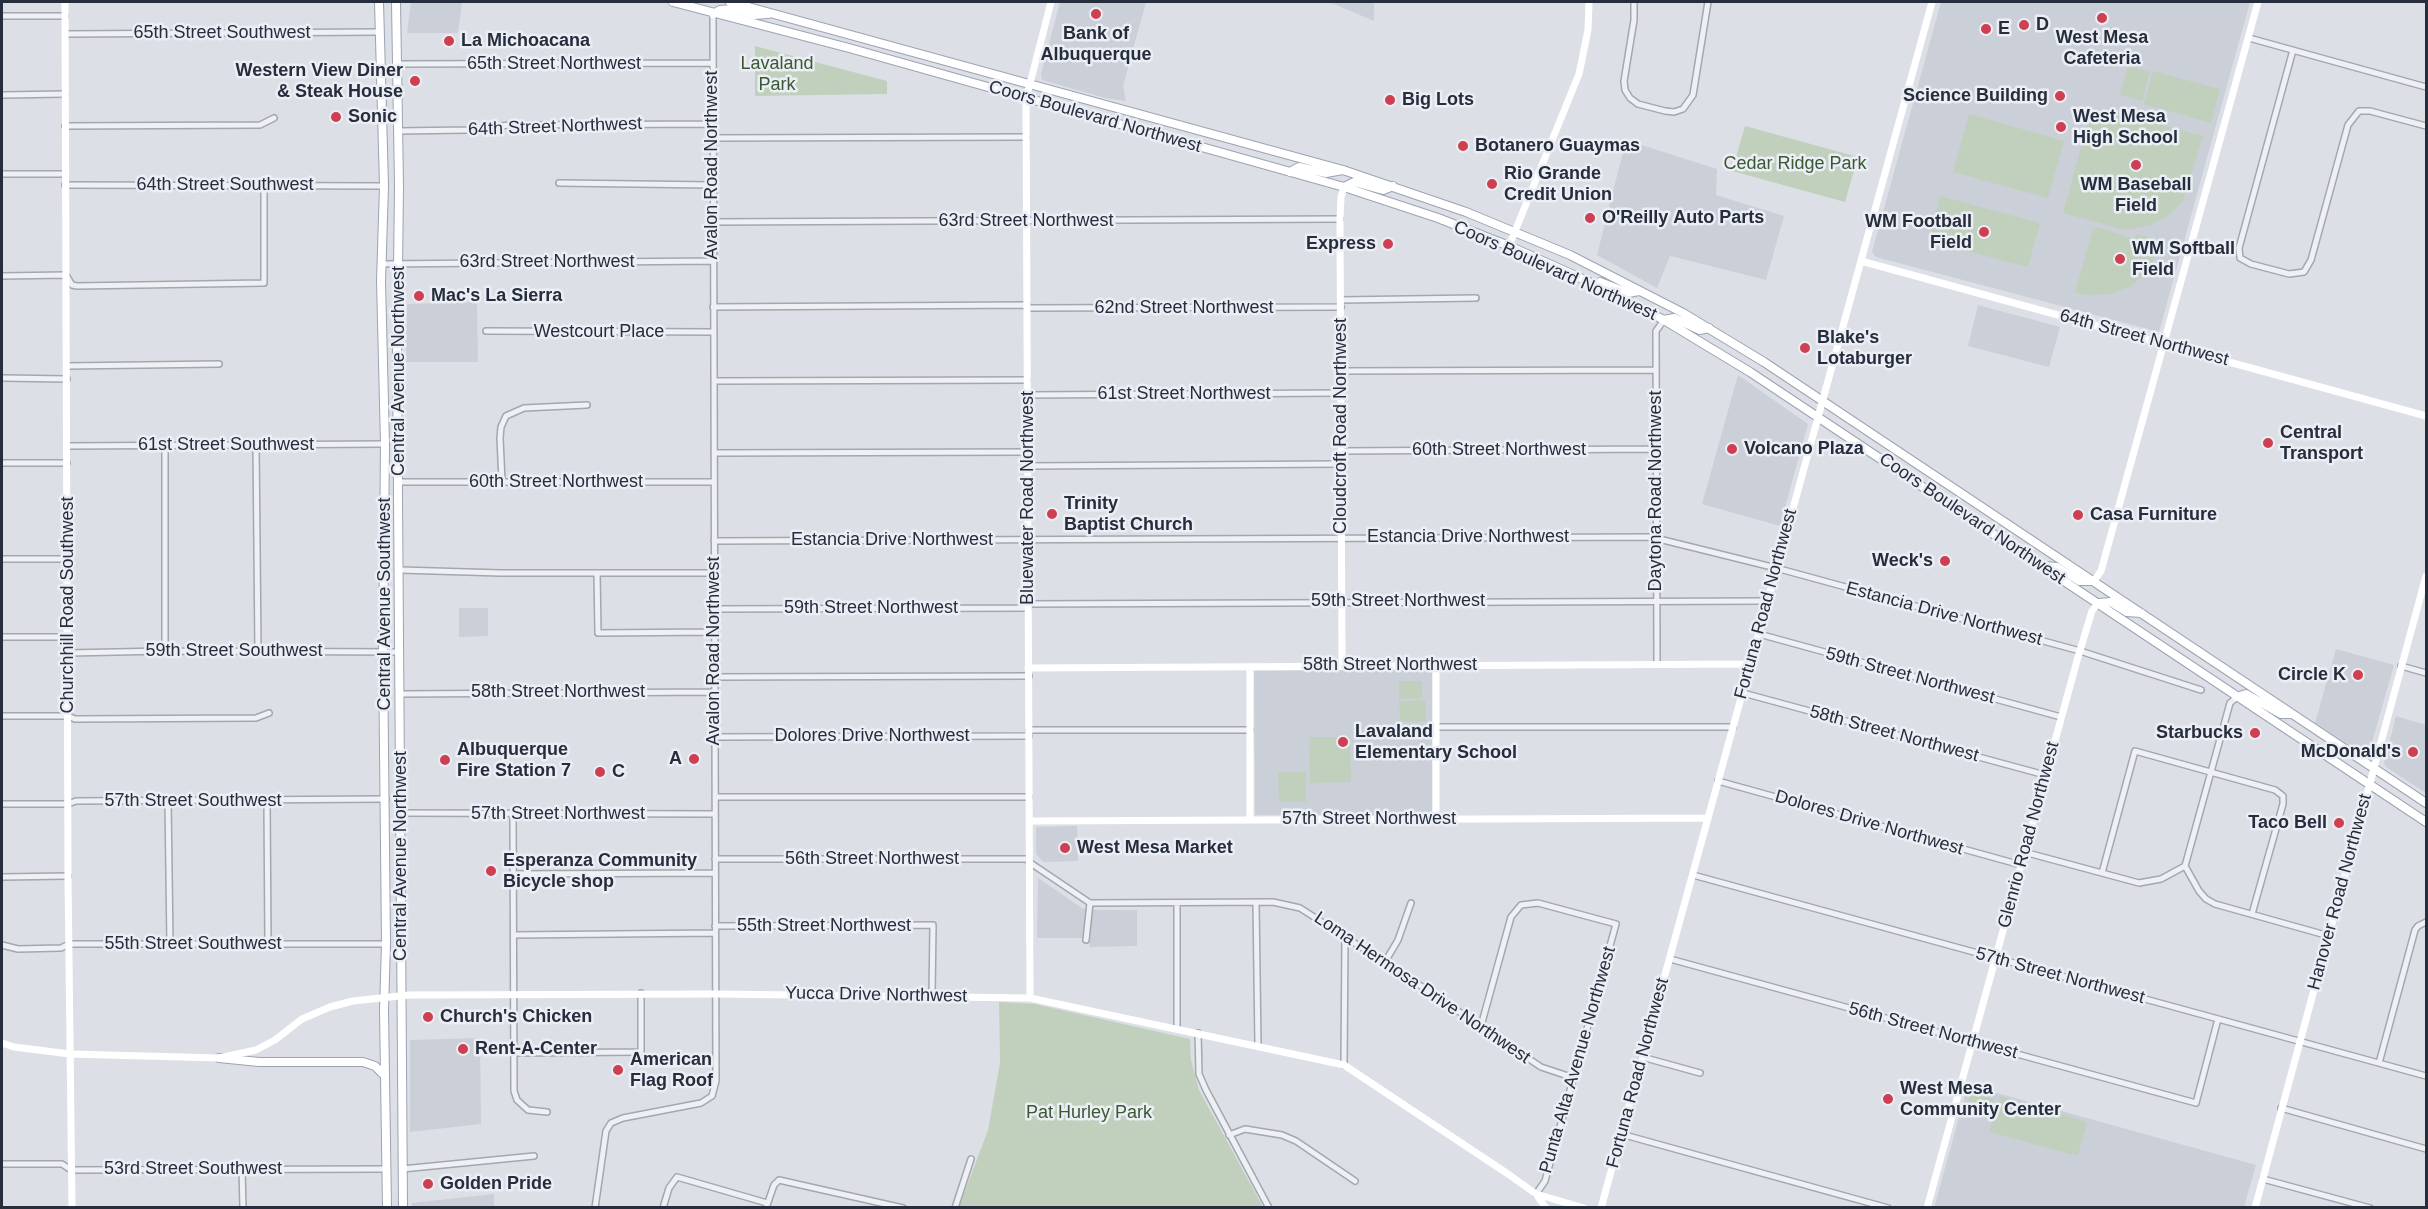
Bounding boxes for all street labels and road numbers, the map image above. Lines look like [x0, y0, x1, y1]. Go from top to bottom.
street label: 65th Street Southwest [133, 22, 311, 44]
street label: 65th Street Northwest [467, 53, 641, 75]
street label: Avalon Road Northwest [701, 71, 723, 259]
street label: Coors Boulevard Northwest [986, 76, 1204, 158]
street label: 64th Street Northwest [468, 113, 642, 141]
street label: 64th Street Southwest [136, 174, 314, 196]
street label: 63rd Street Northwest [938, 210, 1114, 232]
street label: Coors Boulevard Northwest [1450, 216, 1660, 326]
street label: 63rd Street Northwest [459, 251, 635, 273]
street label: Central Avenue Northwest [388, 266, 410, 476]
street label: 62nd Street Northwest [1094, 297, 1274, 319]
street label: 64th Street Northwest [2057, 305, 2231, 371]
street label: Cloudcroft Road Northwest [1330, 318, 1352, 534]
street label: Westcourt Place [534, 321, 664, 343]
street label: 61st Street Northwest [1097, 383, 1271, 405]
street label: Daytona Road Northwest [1645, 390, 1667, 592]
street label: Bluewater Road Northwest [1017, 391, 1039, 605]
street label: 61st Street Southwest [138, 434, 314, 456]
street label: 60th Street Northwest [1412, 439, 1586, 461]
street label: Coors Boulevard Northwest [1875, 449, 2069, 589]
street label: 60th Street Northwest [469, 471, 643, 493]
street label: Churchhill Road Southwest [57, 496, 79, 714]
street label: Central Avenue Southwest [374, 498, 396, 710]
street label: Fortuna Road Northwest [1730, 506, 1802, 702]
street label: Estancia Drive Northwest [1367, 526, 1569, 548]
street label: Estancia Drive Northwest [791, 529, 993, 551]
street label: Avalon Road Northwest [703, 557, 725, 745]
street label: Estancia Drive Northwest [1844, 577, 2044, 651]
street label: 59th Street Northwest [1311, 590, 1485, 612]
street label: 59th Street Northwest [784, 597, 958, 619]
street label: 59th Street Southwest [145, 640, 323, 662]
street label: 59th Street Northwest [1823, 643, 1997, 709]
street label: 58th Street Northwest [1303, 654, 1477, 676]
street label: 58th Street Northwest [471, 681, 645, 703]
street label: 58th Street Northwest [1807, 701, 1981, 767]
street label: Dolores Drive Northwest [774, 725, 970, 747]
street label: Glenrio Road Northwest [1994, 739, 2064, 931]
street label: Central Avenue Northwest [390, 751, 412, 961]
street label: Dolores Drive Northwest [1772, 786, 1966, 860]
street label: 57th Street Southwest [104, 790, 282, 812]
street label: Hanover Road Northwest [2303, 792, 2377, 992]
street label: 57th Street Northwest [471, 803, 645, 825]
street label: 57th Street Northwest [1282, 808, 1456, 830]
street label: 56th Street Northwest [785, 848, 959, 870]
street label: Loma Hermosa Drive Northwest [1310, 907, 1534, 1069]
street label: 55th Street Northwest [737, 915, 911, 937]
street label: 55th Street Southwest [104, 933, 282, 955]
street label: 57th Street Northwest [1973, 943, 2147, 1009]
street label: Punta Alta Avenue Northwest [1535, 944, 1621, 1176]
street label: Fortuna Road Northwest [1602, 975, 1674, 1171]
street label: Yucca Drive Northwest [785, 983, 967, 1007]
street label: 56th Street Northwest [1846, 998, 2020, 1064]
street label: 53rd Street Southwest [104, 1158, 282, 1180]

